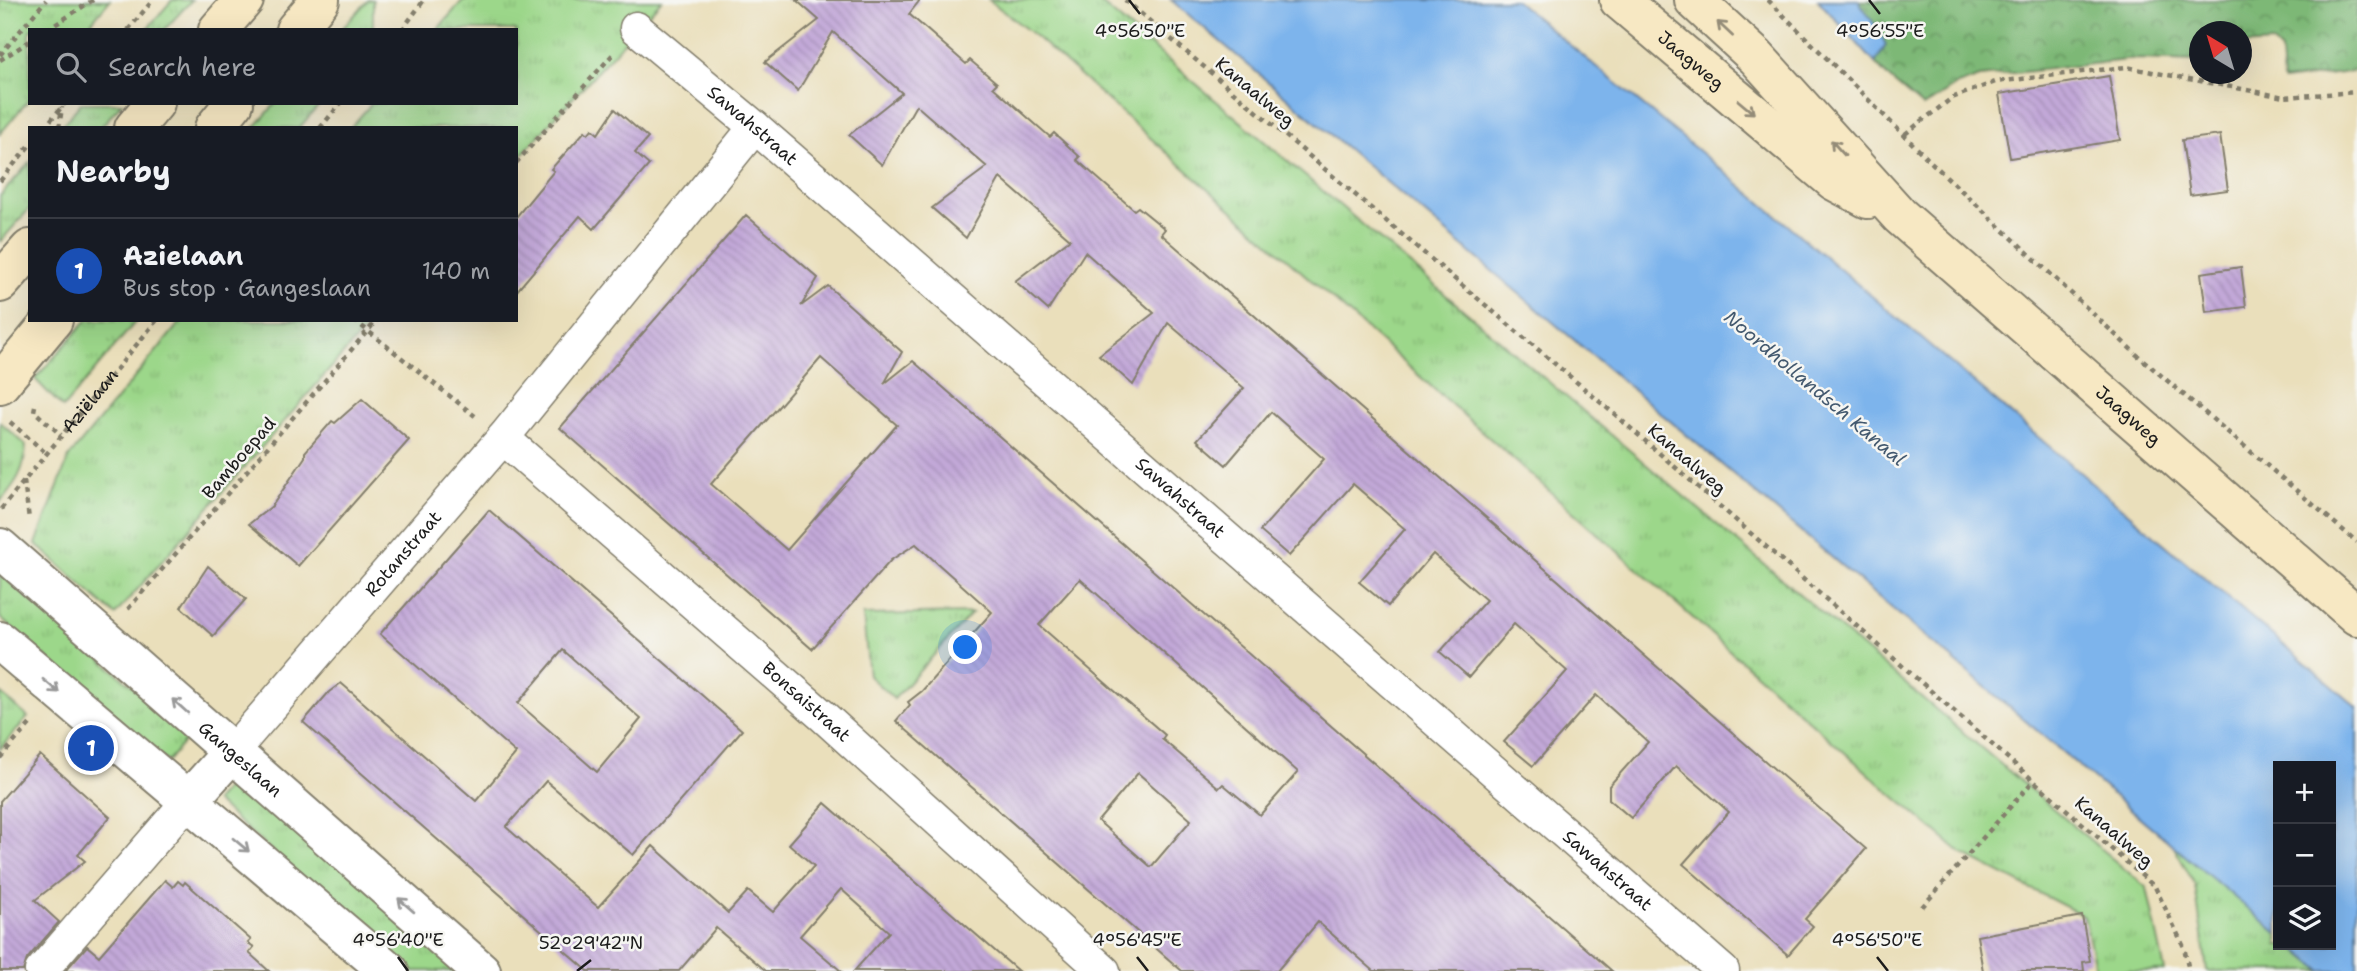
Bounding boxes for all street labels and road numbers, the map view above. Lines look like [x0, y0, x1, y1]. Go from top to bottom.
street label: Jaagweg [1653, 26, 1729, 95]
street label: Kanaalweg [1210, 52, 1300, 132]
street label: Sawahstraat [702, 80, 803, 171]
street label: Aziëlaan [56, 364, 124, 438]
street label: Jaagweg [2090, 380, 2166, 451]
street label: Bamboepad [197, 412, 281, 504]
street label: Kanaalweg [1642, 418, 1732, 500]
street label: Sawahstraat [1130, 452, 1230, 544]
street label: Rotanstraat [360, 506, 447, 602]
street label: Bonsaistraat [757, 656, 856, 747]
street label: Gangeslaan [193, 716, 287, 803]
street label: Kanaalweg [2069, 791, 2159, 873]
street label: Sawahstraat [1558, 825, 1658, 916]

